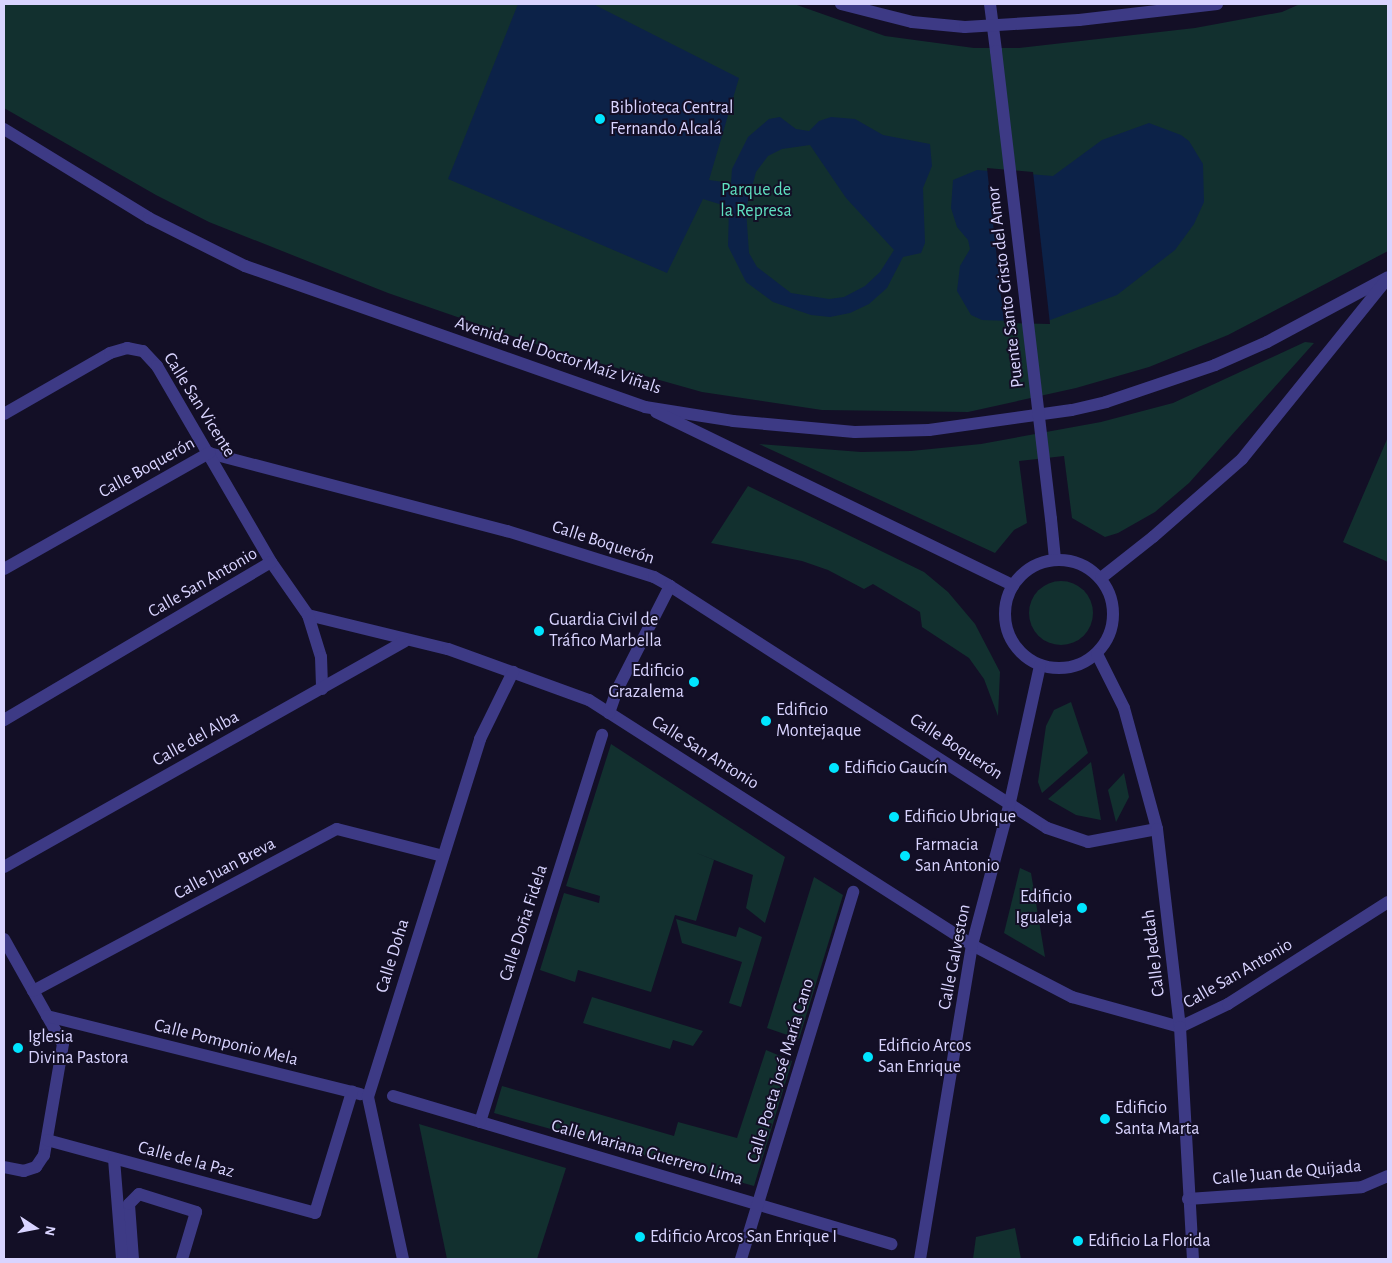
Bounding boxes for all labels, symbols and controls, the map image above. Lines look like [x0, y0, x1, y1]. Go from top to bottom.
place label: Biblioteca Central Fernando Alcalá [610, 98, 733, 140]
marker: Biblioteca Central Fernando Alcalá [594, 113, 606, 125]
park label: Parque de la Represa [720, 180, 792, 222]
street label: Puente Santo Cristo del Amor [983, 185, 1029, 389]
street label: Avenida del Doctor Maíz Viñals [452, 312, 664, 400]
street label: Calle San Vicente [158, 349, 240, 461]
street label: Calle Boquerón [95, 433, 199, 503]
street label: Calle Boquerón [549, 516, 657, 570]
street label: Calle San Antonio [145, 543, 261, 623]
place label: Guardia Civil de Tráfico Marbella [549, 610, 662, 652]
marker: Guardia Civil de Tráfico Marbella [533, 625, 545, 637]
place label: Edificio Grazalema [608, 661, 684, 704]
marker: Edificio Grazalema [688, 676, 700, 688]
place label: Edificio Montejaque [776, 700, 861, 742]
street label: Calle del Alba [149, 706, 243, 772]
street label: Calle Boquerón [905, 709, 1007, 785]
street label: Calle San Antonio [647, 711, 763, 795]
marker: Edificio Montejaque [760, 715, 772, 727]
place label: Edificio Gaucín [844, 757, 948, 779]
marker: Edificio Gaucín [828, 762, 840, 774]
place label: Edificio Ubrique [904, 806, 1016, 828]
marker: Edificio Ubrique [888, 811, 900, 823]
street label: Calle Juan Breva [170, 833, 280, 905]
place label: Farmacia San Antonio [915, 835, 1000, 878]
marker: Farmacia San Antonio [899, 850, 911, 862]
street label: Calle Doña Fidela [495, 862, 553, 984]
place label: Edificio Igualeja [1016, 887, 1072, 930]
street label: Calle Galveston [934, 902, 976, 1012]
marker: Edificio Igualeja [1076, 902, 1088, 914]
street label: Calle Jeddah [1138, 908, 1170, 998]
street label: Calle Doha [372, 917, 414, 995]
street label: Calle San Antonio [1180, 934, 1296, 1014]
street label: Calle Poeta José María Cano [743, 976, 819, 1166]
street label: Calle Pomponio Mela [152, 1015, 300, 1071]
place label: Iglesia Divina Pastora [28, 1027, 128, 1070]
place label: Edificio Arcos San Enrique [878, 1036, 971, 1078]
marker: Iglesia Divina Pastora [12, 1042, 24, 1054]
marker: Edificio Arcos San Enrique [862, 1051, 874, 1063]
place label: Edificio Santa Marta [1115, 1098, 1200, 1140]
marker: Edificio Santa Marta [1099, 1113, 1111, 1125]
street label: Calle Mariana Guerrero Lima [548, 1115, 746, 1191]
street label: Calle de la Paz [135, 1137, 237, 1183]
street label: Calle Juan de Quijada [1212, 1156, 1362, 1190]
north arrow [10, 1203, 60, 1253]
text: N [42, 1225, 58, 1237]
place label: Edificio Arcos San Enrique I [650, 1226, 837, 1248]
place label: Edificio La Florida [1088, 1230, 1210, 1252]
marker: Edificio Arcos San Enrique I [634, 1231, 646, 1243]
marker: Edificio La Florida [1072, 1235, 1084, 1247]

